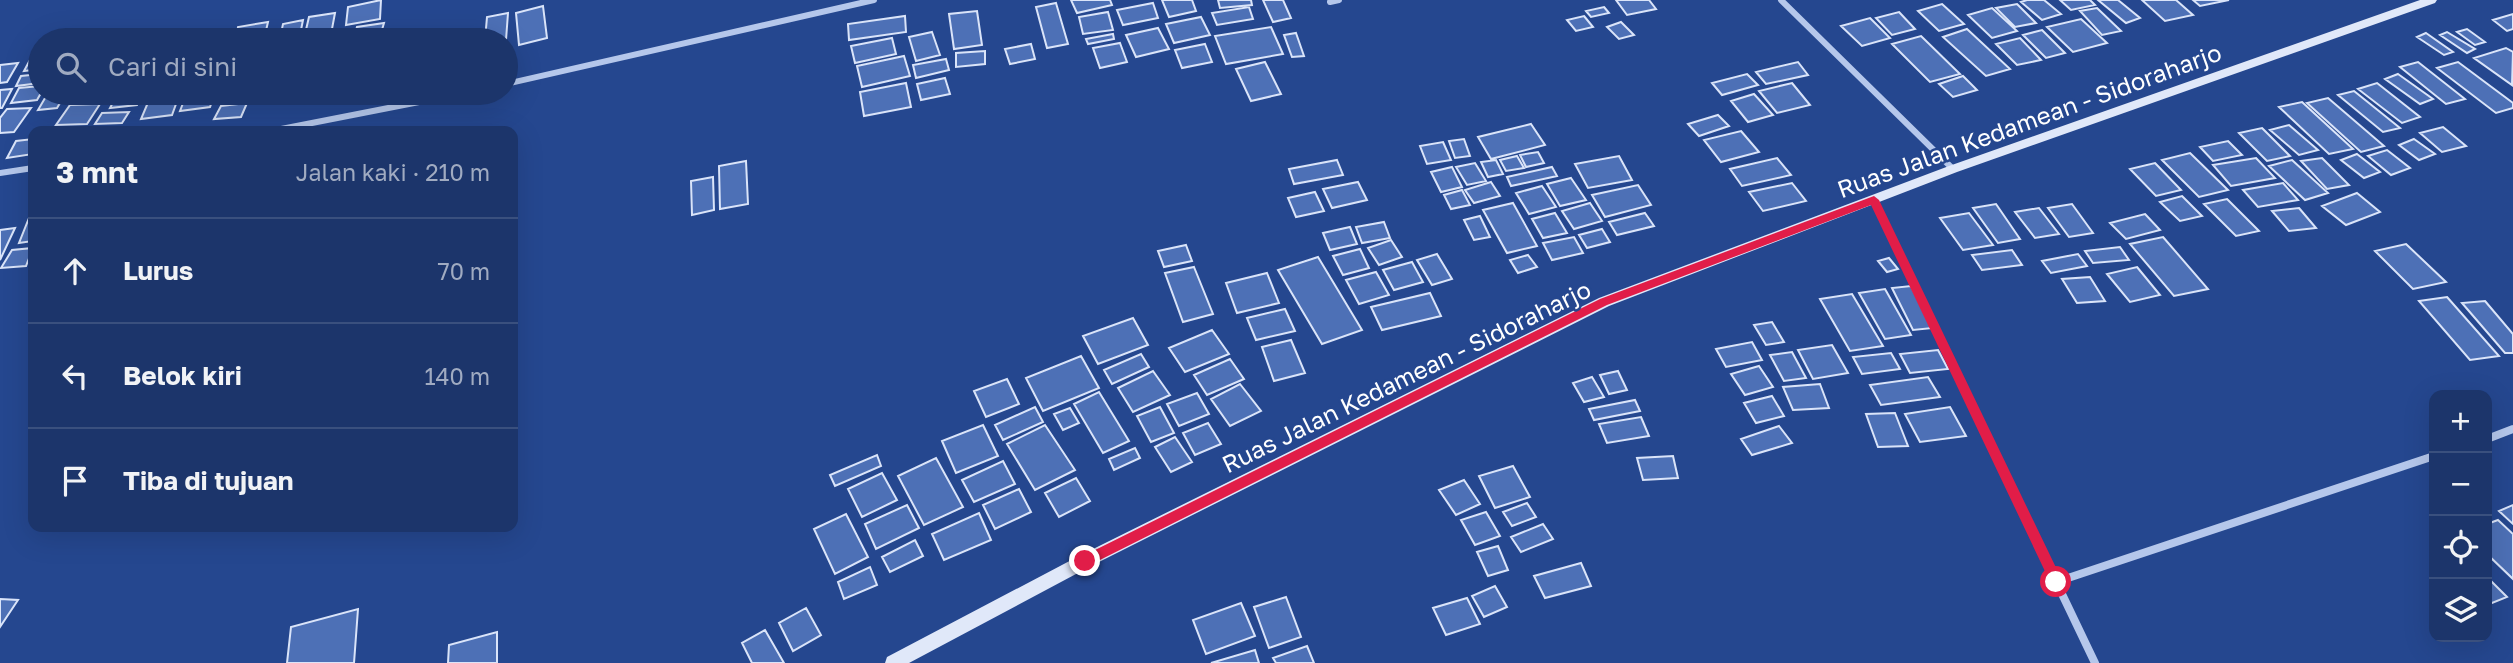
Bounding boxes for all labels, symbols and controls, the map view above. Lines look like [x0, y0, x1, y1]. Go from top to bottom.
search box [28, 28, 518, 105]
street label: Ruas Jalan Kedamean - Sidoraharjo [1833, 37, 2225, 203]
icon: search [52, 48, 90, 86]
text: Cari di sini [108, 51, 237, 82]
text: 3 mnt [56, 154, 138, 190]
text: Jalan kaki · 210 m [296, 158, 490, 186]
icon: ahead [56, 252, 94, 290]
text: Lurus [123, 255, 193, 286]
text: 70 m [437, 257, 490, 285]
street label: Ruas Jalan Kedamean - Sidoraharjo [1217, 274, 1595, 478]
icon: left [56, 357, 94, 395]
text: Belok kiri [123, 360, 242, 391]
text: 140 m [424, 362, 490, 390]
map controls [2429, 390, 2492, 642]
button: + [2429, 390, 2492, 453]
button: − [2429, 453, 2492, 516]
icon: arrive [56, 462, 94, 500]
text: Tiba di tujuan [123, 465, 293, 496]
button: locate [2429, 516, 2492, 579]
route end [1069, 545, 1100, 576]
route start [2040, 566, 2071, 597]
button: layers [2429, 579, 2492, 642]

